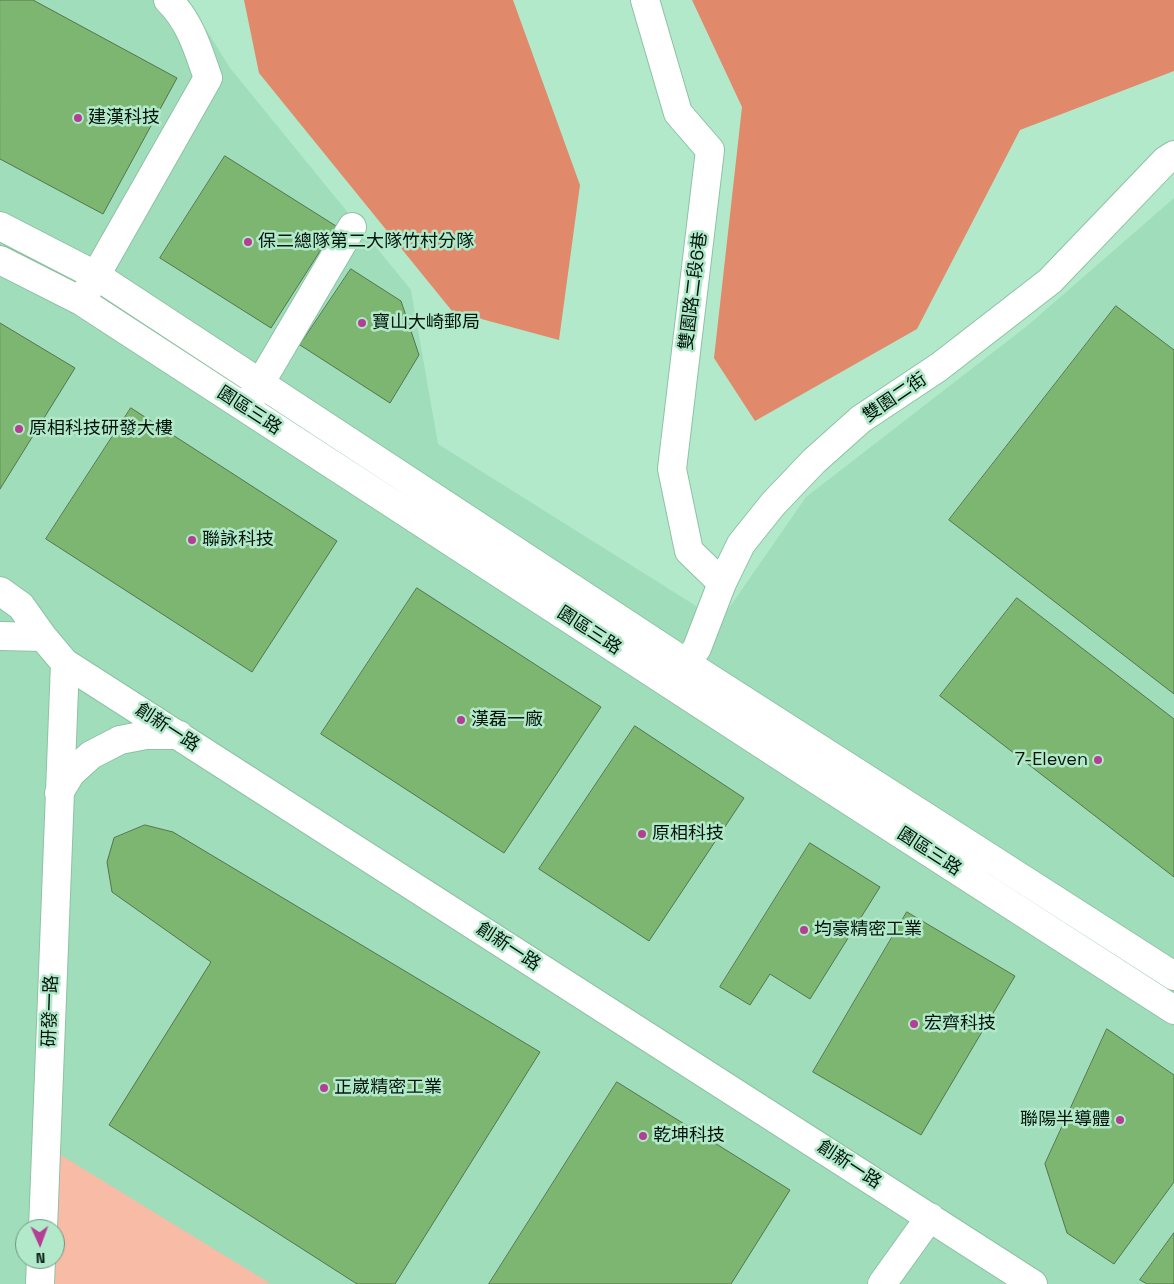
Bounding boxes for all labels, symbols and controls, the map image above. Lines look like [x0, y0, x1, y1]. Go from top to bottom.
place label: 建漢科技 [88, 107, 160, 129]
marker: 建漢科技 [72, 112, 84, 124]
place label: 保二總隊第二大隊竹村分隊 [258, 231, 474, 253]
street label: 雙園路二段6巷 [676, 231, 712, 351]
marker: 保二總隊第二大隊竹村分隊 [242, 236, 254, 248]
place label: 寶山大崎郵局 [372, 312, 480, 334]
marker: 寶山大崎郵局 [356, 317, 368, 329]
street label: 雙園二街 [859, 369, 931, 427]
street label: 園區三路 [213, 382, 285, 440]
place label: 原相科技研發大樓 [29, 418, 173, 440]
marker: 原相科技研發大樓 [13, 423, 25, 435]
place label: 聯詠科技 [202, 529, 274, 551]
marker: 聯詠科技 [186, 534, 198, 546]
street label: 園區三路 [553, 602, 625, 660]
street label: 創新一路 [131, 699, 203, 757]
place label: 漢磊一廠 [471, 709, 543, 731]
marker: 漢磊一廠 [455, 714, 467, 726]
place label: 7-Eleven [1015, 749, 1088, 771]
marker: 7-Eleven [1092, 754, 1104, 766]
place label: 原相科技 [652, 823, 724, 845]
street label: 園區三路 [893, 823, 965, 881]
marker: 原相科技 [636, 828, 648, 840]
street label: 創新一路 [472, 918, 544, 976]
place label: 均豪精密工業 [814, 919, 922, 941]
marker: 均豪精密工業 [798, 924, 810, 936]
street label: 研發一路 [39, 975, 63, 1047]
place label: 宏齊科技 [924, 1013, 996, 1035]
marker: 宏齊科技 [908, 1018, 920, 1030]
place label: 正崴精密工業 [334, 1077, 442, 1099]
marker: 正崴精密工業 [318, 1082, 330, 1094]
place label: 聯陽半導體 [1020, 1109, 1110, 1131]
marker: 聯陽半導體 [1114, 1114, 1126, 1126]
place label: 乾坤科技 [653, 1125, 725, 1147]
marker: 乾坤科技 [637, 1130, 649, 1142]
street label: 創新一路 [813, 1136, 885, 1194]
north arrow [15, 1219, 65, 1269]
text: N [35, 1249, 46, 1267]

